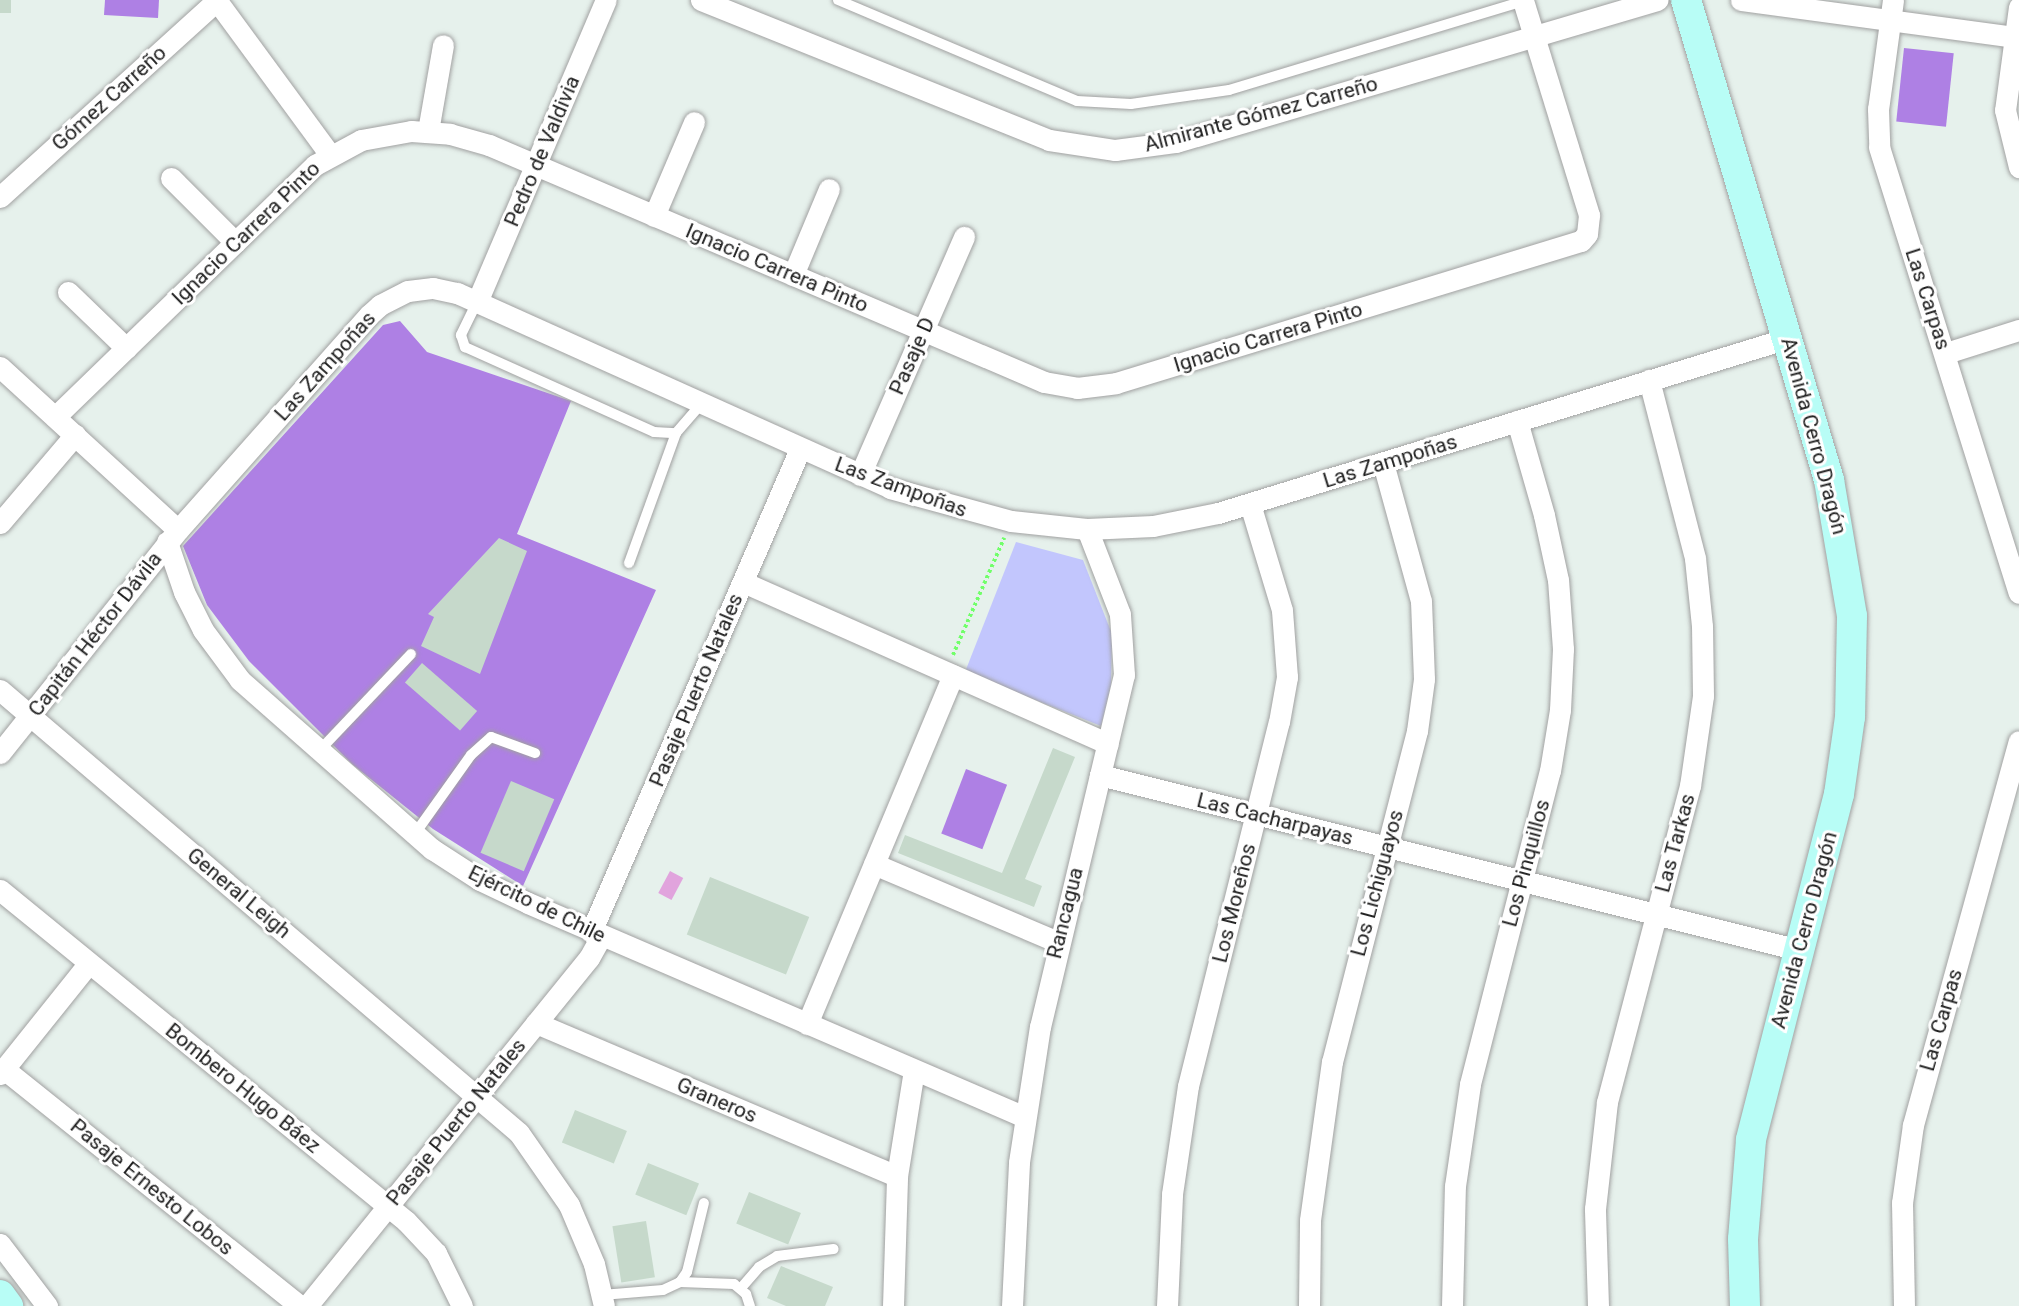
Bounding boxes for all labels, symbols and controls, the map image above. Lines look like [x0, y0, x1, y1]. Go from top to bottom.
street label: Gómez Carreño [47, 40, 171, 156]
street label: Almirante Gómez Carreño [1142, 71, 1380, 157]
street label: Pedro de Valdivia [499, 72, 585, 230]
street label: Ignacio Carrera Pinto [167, 156, 325, 310]
street label: Ignacio Carrera Pinto [682, 218, 872, 318]
street label: Las Carpas [1900, 245, 1956, 353]
street label: Ignacio Carrera Pinto [1171, 296, 1365, 378]
street label: Las Zampoñas [269, 306, 381, 426]
street label: Pasaje D [884, 313, 940, 399]
street label: Avenida Cerro Dragón [1776, 335, 1852, 537]
street label: Las Zampoñas [1320, 429, 1460, 493]
street label: Las Zampoñas [831, 451, 971, 523]
street label: Capitán Héctor Dávila [23, 547, 167, 721]
street label: Pasaje Puerto Natales [644, 590, 748, 790]
street label: Las Cacharpayas [1194, 787, 1356, 851]
street label: Las Tarkas [1650, 791, 1700, 895]
street label: Los Pinquillos [1497, 797, 1555, 929]
street label: Los Lichiguayos [1345, 807, 1409, 959]
street label: Avenida Cerro Dragón [1766, 829, 1842, 1031]
street label: Los Moreños [1207, 841, 1261, 965]
street label: General Leigh [182, 842, 296, 944]
street label: Ejército de Chile [464, 860, 610, 948]
street label: Rancagua [1042, 865, 1088, 961]
street label: Las Carpas [1914, 966, 1968, 1074]
street label: Bombero Hugo Báez [160, 1018, 326, 1158]
street label: Pasaje Puerto Natales [381, 1033, 531, 1211]
street label: Graneros [673, 1072, 761, 1128]
street label: Pasaje Ernesto Lobos [65, 1113, 239, 1261]

